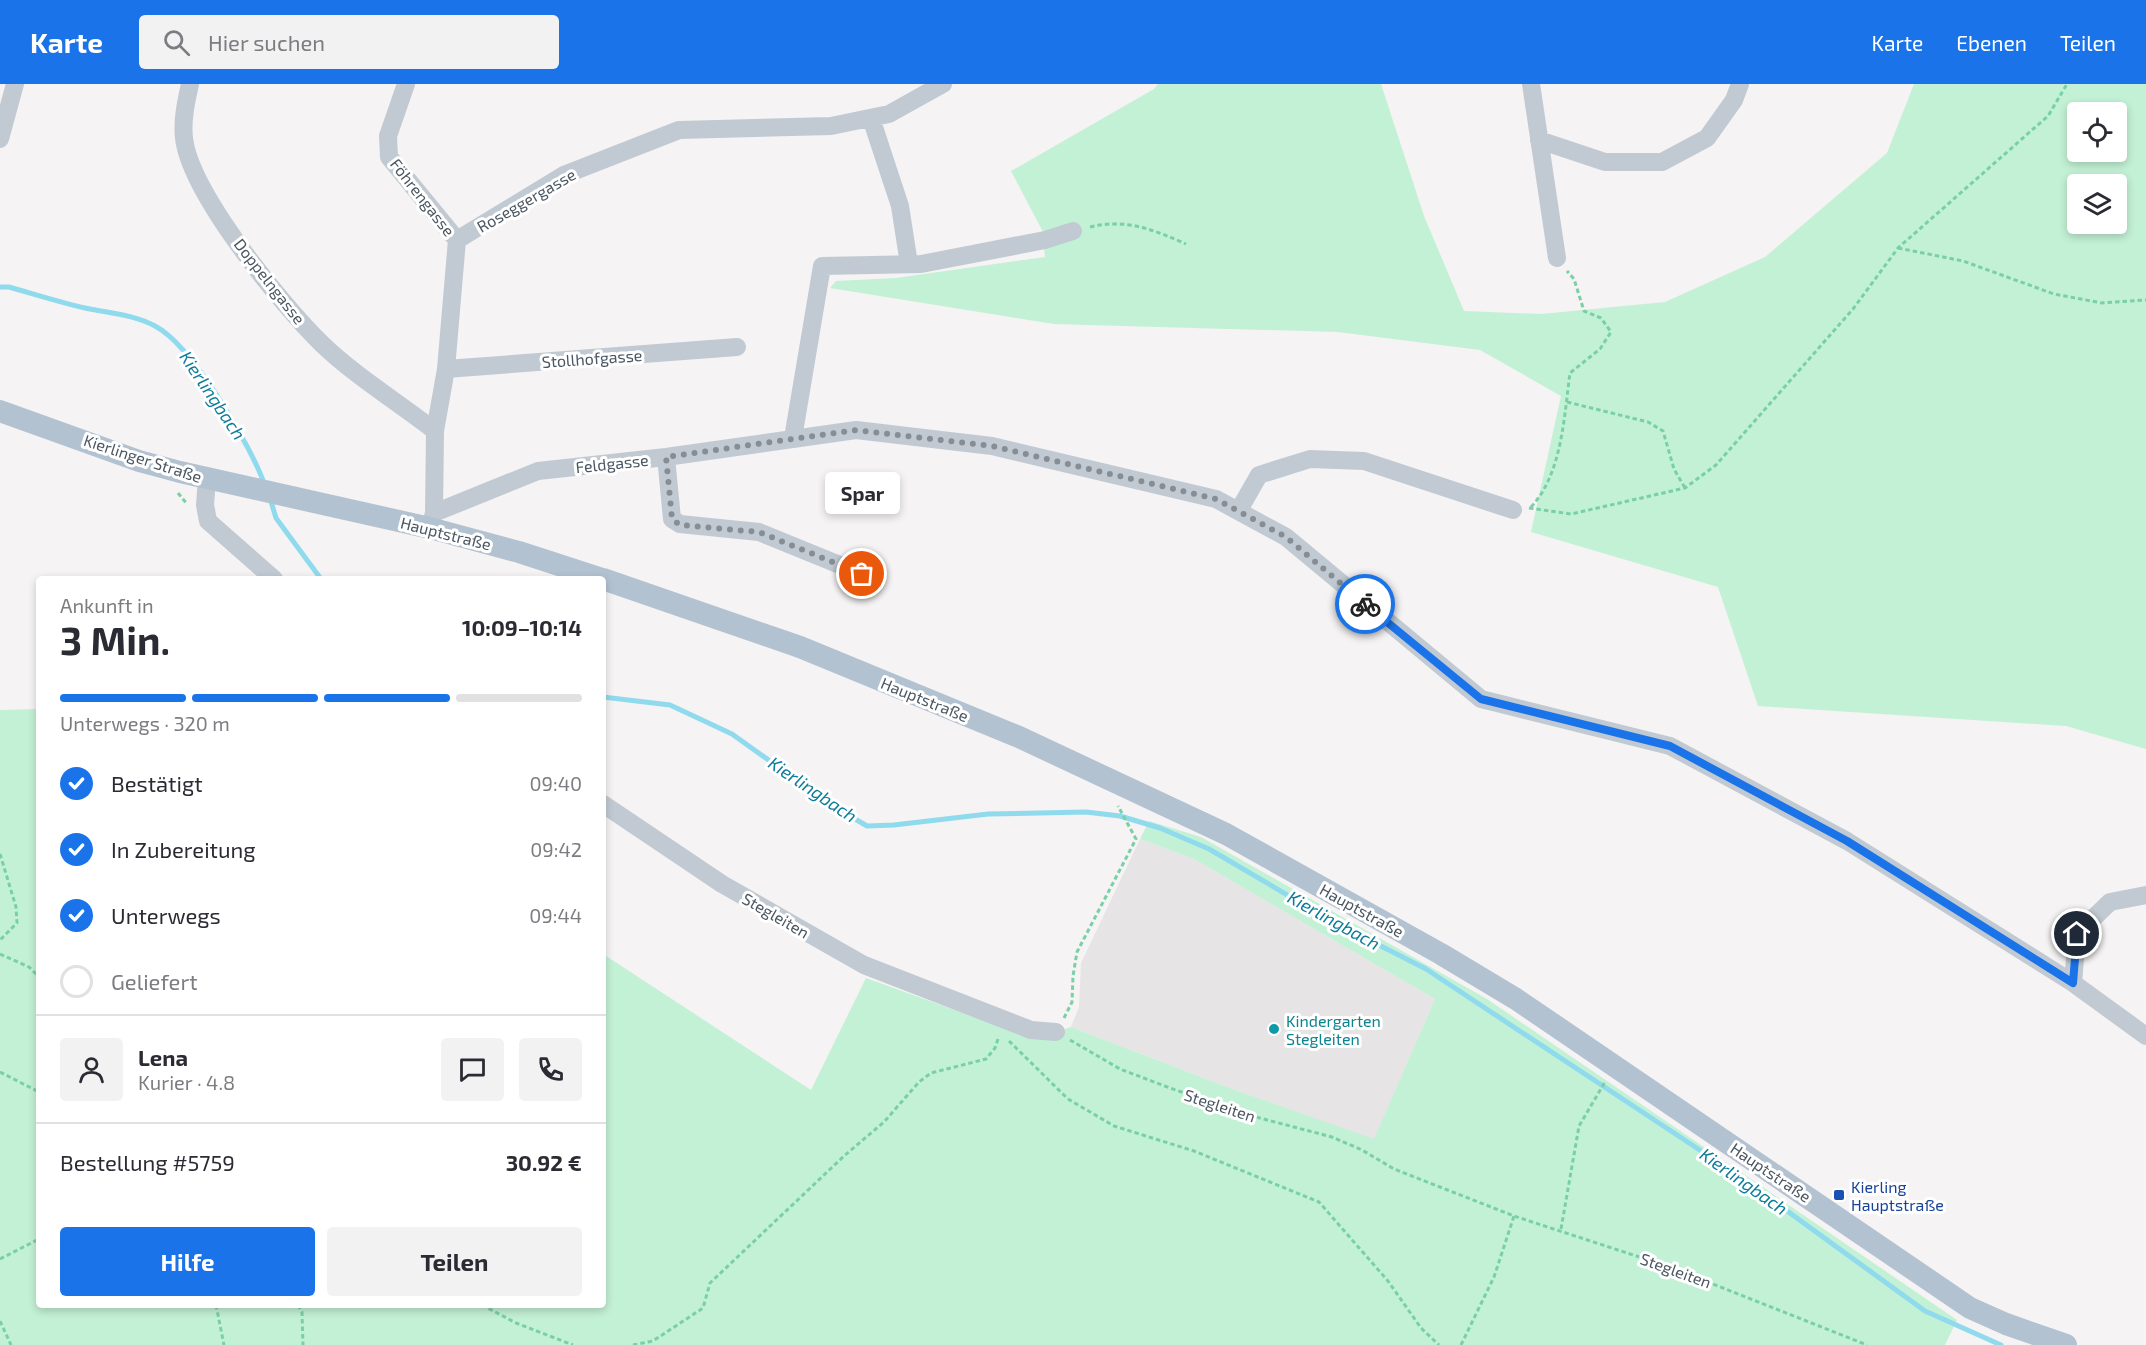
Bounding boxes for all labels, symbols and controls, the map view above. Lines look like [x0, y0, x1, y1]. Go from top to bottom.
search box [139, 15, 559, 69]
text: Karte [30, 25, 103, 59]
icon: search [160, 26, 193, 59]
text: Hier suchen [208, 29, 325, 55]
text: Karte [1872, 30, 1923, 55]
text: Ebenen [1956, 30, 2027, 55]
text: Teilen [2060, 30, 2116, 55]
map controls [2067, 102, 2127, 234]
button: locate [2067, 102, 2127, 162]
street label: Föhrengasse [387, 154, 459, 240]
street label: Roseggergasse [473, 164, 579, 236]
button: layers [2067, 174, 2127, 234]
street label: Doppelngasse [231, 234, 309, 328]
street label: Stollhofgasse [541, 345, 643, 371]
water label: Kierlingbach [175, 347, 251, 443]
street label: Kierlinger Straße [82, 430, 204, 486]
street label: Feldgasse [575, 450, 649, 476]
callout: Spar [824, 472, 900, 514]
text: Spar [841, 481, 884, 505]
street label: Hauptstraße [399, 513, 493, 553]
pin [836, 548, 887, 599]
icon: bag [845, 557, 878, 590]
courier [1335, 574, 1395, 634]
icon: bike [1349, 588, 1382, 621]
text: Ankunft in [60, 593, 154, 617]
text: 10:09–10:14 [462, 614, 582, 640]
text: 3 Min. [60, 616, 170, 663]
street label: Hauptstraße [878, 673, 972, 725]
text: Unterwegs · 320 m [60, 711, 230, 735]
water label: Kierlingbach [765, 751, 861, 827]
icon: check [60, 767, 93, 800]
text: Bestätigt [111, 770, 203, 796]
text: 09:40 [529, 771, 582, 795]
icon: check [60, 833, 93, 866]
text: In Zubereitung [111, 836, 256, 862]
text: 09:42 [530, 837, 582, 861]
street label: Hauptstraße [1317, 879, 1407, 941]
water label: Kierlingbach [1284, 886, 1384, 954]
street label: Stegleiten [739, 888, 813, 942]
icon: check [60, 899, 93, 932]
text: Unterwegs [111, 902, 221, 928]
text: 09:44 [529, 903, 582, 927]
pin [2051, 908, 2102, 959]
icon: home [2060, 917, 2093, 950]
text: Geliefert [111, 968, 198, 994]
place label: Kindergarten Stegleiten [1286, 1011, 1381, 1048]
marker: Kindergarten Stegleiten [1267, 1022, 1281, 1036]
button: person [60, 1038, 123, 1101]
button: chat [441, 1038, 504, 1101]
button: phone [519, 1038, 582, 1101]
text: Lena [138, 1044, 188, 1070]
text: Kurier · 4.8 [138, 1070, 235, 1094]
street label: Stegleiten [1182, 1085, 1258, 1125]
street label: Hauptstraße [1727, 1138, 1815, 1206]
water label: Kierlingbach [1696, 1143, 1792, 1219]
text: Bestellung #5759 [60, 1149, 235, 1175]
text: 30.92 € [506, 1149, 582, 1175]
place label: Kierling Hauptstraße [1851, 1177, 1944, 1214]
marker: Kierling Hauptstraße [1832, 1188, 1846, 1202]
button: Hilfe [60, 1227, 315, 1296]
button: Teilen [327, 1227, 582, 1296]
street label: Stegleiten [1638, 1248, 1714, 1292]

